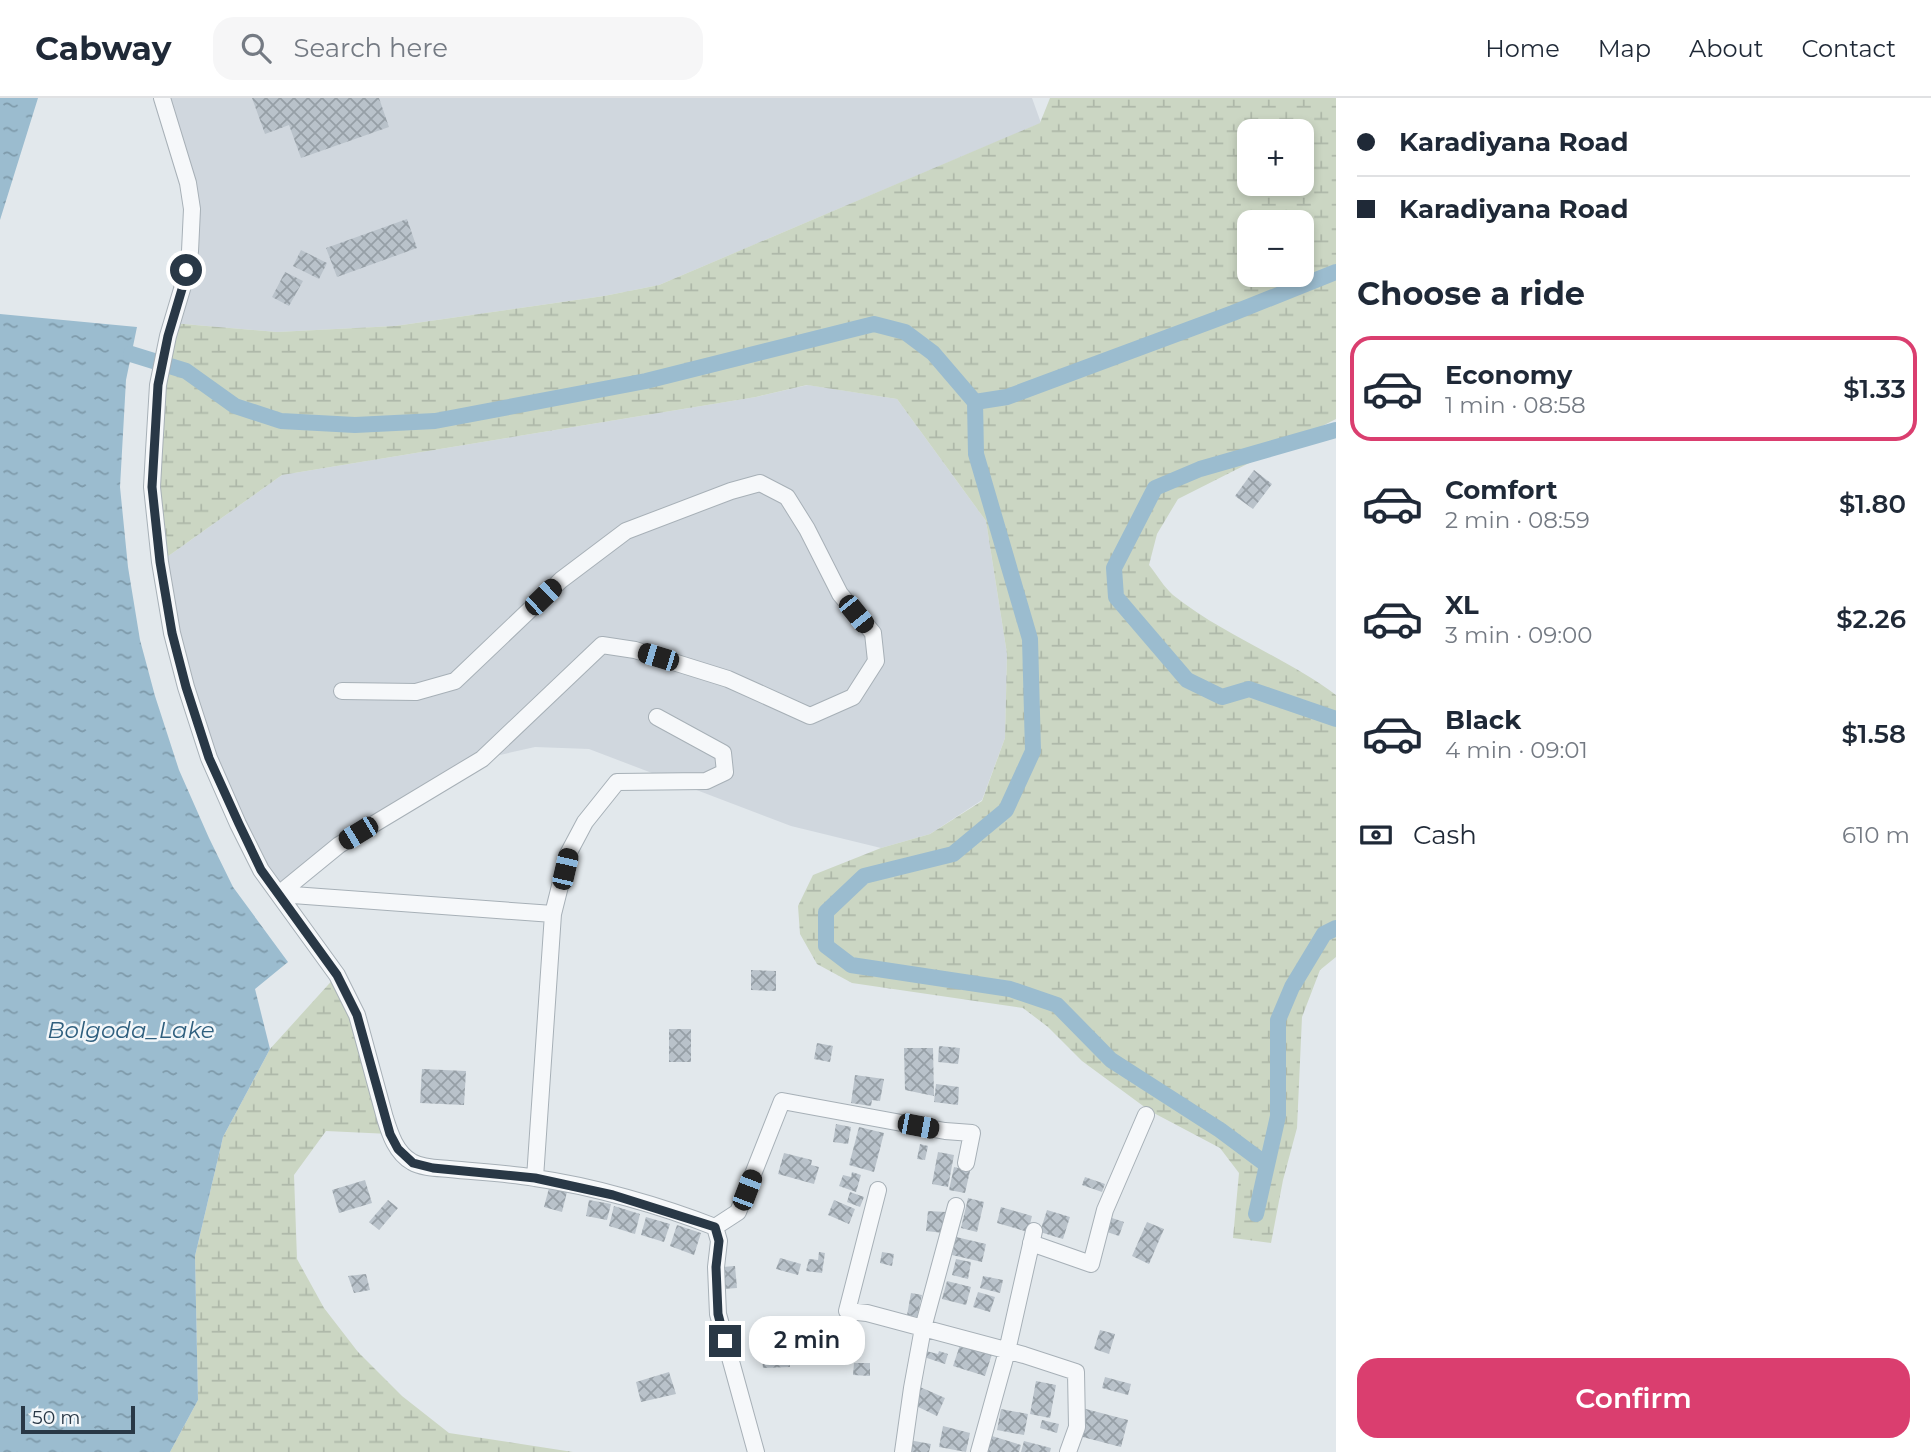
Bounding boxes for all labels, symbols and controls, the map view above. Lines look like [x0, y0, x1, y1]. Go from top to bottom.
search box [213, 17, 703, 80]
text: Cabway [35, 28, 171, 68]
icon: search [237, 29, 275, 67]
text: Search here [293, 32, 448, 64]
text: Home [1485, 34, 1560, 63]
text: Map [1598, 34, 1651, 63]
text: About [1689, 34, 1763, 63]
text: Contact [1801, 34, 1896, 63]
map controls [1237, 119, 1314, 287]
button: + [1237, 119, 1314, 196]
text: Karadiyana Road [1399, 126, 1629, 158]
text: Karadiyana Road [1399, 193, 1629, 225]
button: − [1237, 210, 1314, 287]
route start [170, 254, 202, 286]
text: Choose a ride [1357, 274, 1585, 313]
icon: car [1361, 357, 1424, 420]
text: Economy [1445, 359, 1572, 391]
text: $1.33 [1843, 373, 1906, 405]
text: 1 min · 08:58 [1445, 391, 1586, 419]
icon: car [1361, 472, 1424, 535]
text: Comfort [1445, 474, 1557, 506]
text: $1.80 [1839, 488, 1906, 520]
text: 2 min · 08:59 [1445, 506, 1590, 534]
car [521, 575, 566, 619]
icon: car [1361, 587, 1424, 650]
text: XL [1445, 589, 1479, 621]
car [835, 591, 878, 637]
text: $2.26 [1836, 603, 1906, 635]
text: 3 min · 09:00 [1445, 621, 1593, 649]
car [635, 641, 682, 673]
icon: car [1361, 702, 1424, 765]
text: Black [1445, 704, 1521, 736]
text: $1.58 [1842, 718, 1906, 750]
text: 4 min · 09:01 [1445, 736, 1588, 764]
car [335, 813, 382, 853]
icon: cash [1357, 816, 1395, 854]
text: Cash [1413, 819, 1477, 851]
text: 610 m [1842, 821, 1910, 849]
car [551, 846, 580, 892]
water label: Bolgoda_Lake [47, 1016, 215, 1044]
car [896, 1112, 941, 1140]
car [730, 1167, 765, 1213]
callout: 2 min [750, 1316, 865, 1366]
route end [709, 1325, 741, 1357]
text: 2 min [774, 1326, 840, 1354]
button: Confirm [1357, 1358, 1910, 1438]
scale bar [21, 1403, 135, 1435]
text: 50 m [32, 1406, 80, 1429]

